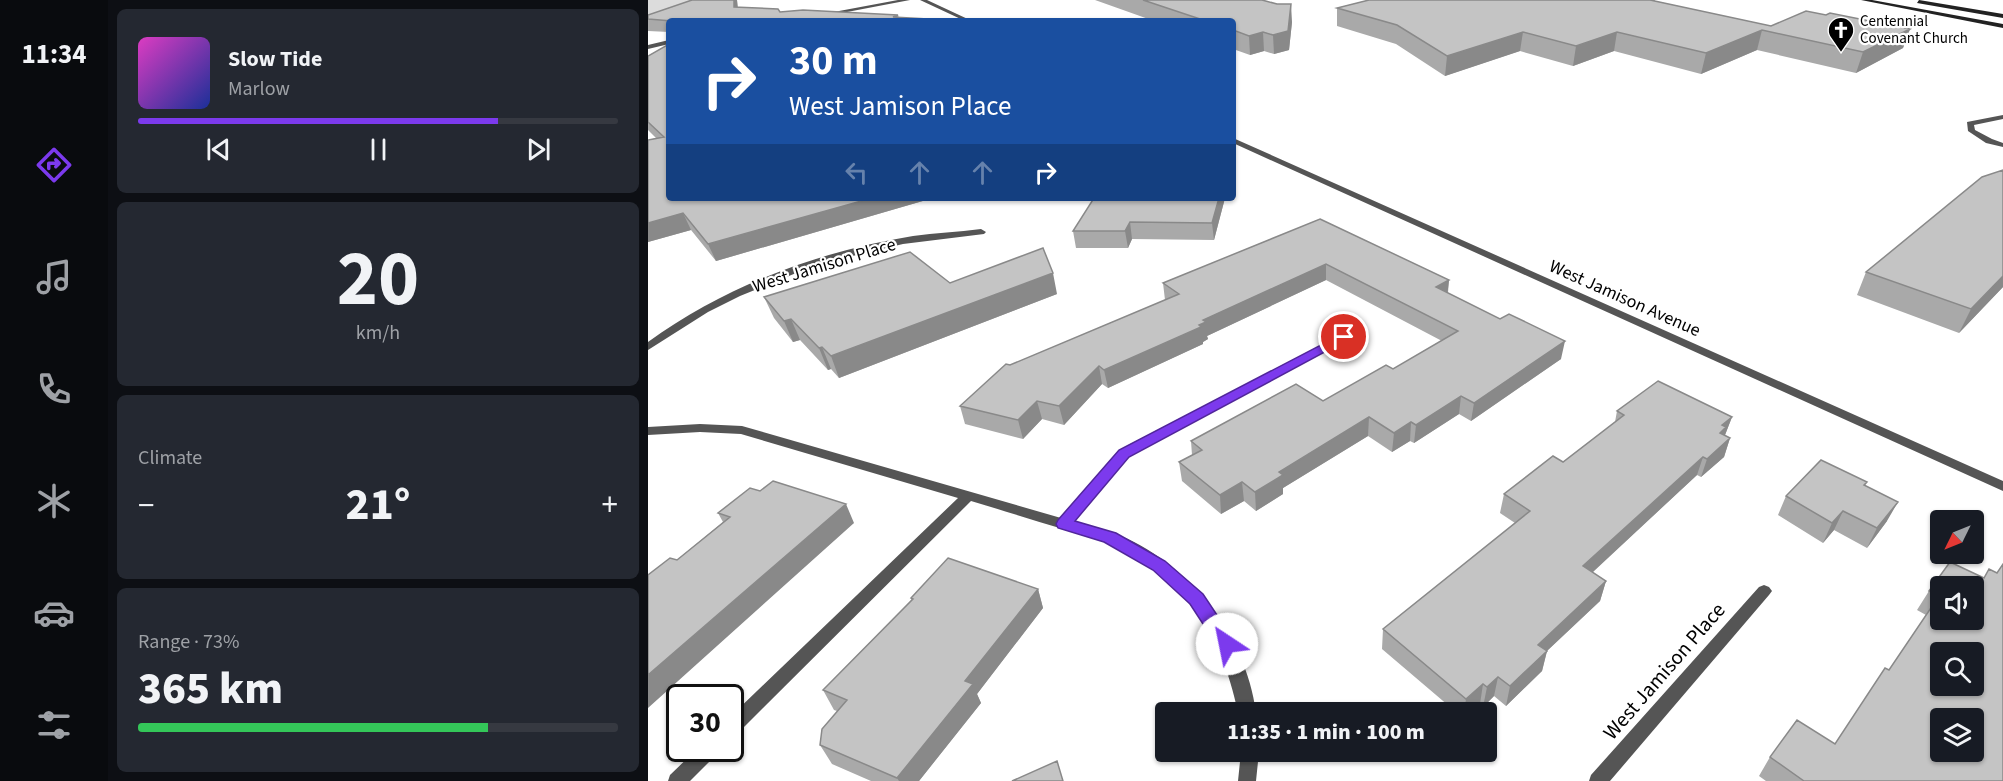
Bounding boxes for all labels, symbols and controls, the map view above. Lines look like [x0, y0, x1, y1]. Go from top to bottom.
place label: Centennial Covenant Church [1860, 11, 1968, 49]
church icon: Centennial Covenant Church [1826, 15, 1856, 53]
text: 30 m [789, 31, 878, 91]
text: 11:34 [21, 35, 87, 74]
icon: right [690, 42, 768, 120]
text: Slow Tide [228, 43, 322, 75]
text: Marlow [228, 75, 290, 103]
text: West Jamison Place [789, 87, 1012, 126]
icon: previous [202, 133, 235, 166]
icon: pause [362, 133, 395, 166]
icon: next [522, 133, 555, 166]
icon: directions [33, 144, 75, 186]
icon: left [840, 156, 873, 189]
icon: ahead [903, 156, 936, 189]
icon: ahead [966, 156, 999, 189]
icon: right [1029, 156, 1062, 189]
text: 20 [337, 224, 419, 335]
street label: West Jamison Place [750, 232, 899, 299]
street label: West Jamison Avenue [1545, 254, 1704, 343]
icon: music [33, 256, 75, 298]
pin [1318, 311, 1369, 362]
text: km/h [356, 319, 400, 347]
icon: arrive [1327, 320, 1360, 353]
icon: phone [33, 368, 75, 410]
text: Climate [138, 444, 202, 472]
text: 21° [346, 473, 410, 537]
icon: climate [33, 480, 75, 522]
text: − [138, 482, 154, 529]
text: + [602, 482, 618, 529]
north arrow [1930, 510, 1984, 564]
map controls [1930, 510, 1984, 762]
button: sound [1930, 576, 1984, 630]
icon: car [33, 592, 75, 634]
street label: West Jamison Place [1596, 596, 1732, 746]
position arrow [1195, 612, 1259, 676]
text: Range · 73% [138, 628, 239, 656]
button: search [1930, 642, 1984, 696]
text: 365 km [138, 657, 283, 721]
speed limit sign: 30 [666, 684, 744, 762]
icon: filters [33, 704, 75, 746]
button: layers [1930, 708, 1984, 762]
text: 11:35 · 1 min · 100 m [1227, 716, 1425, 748]

